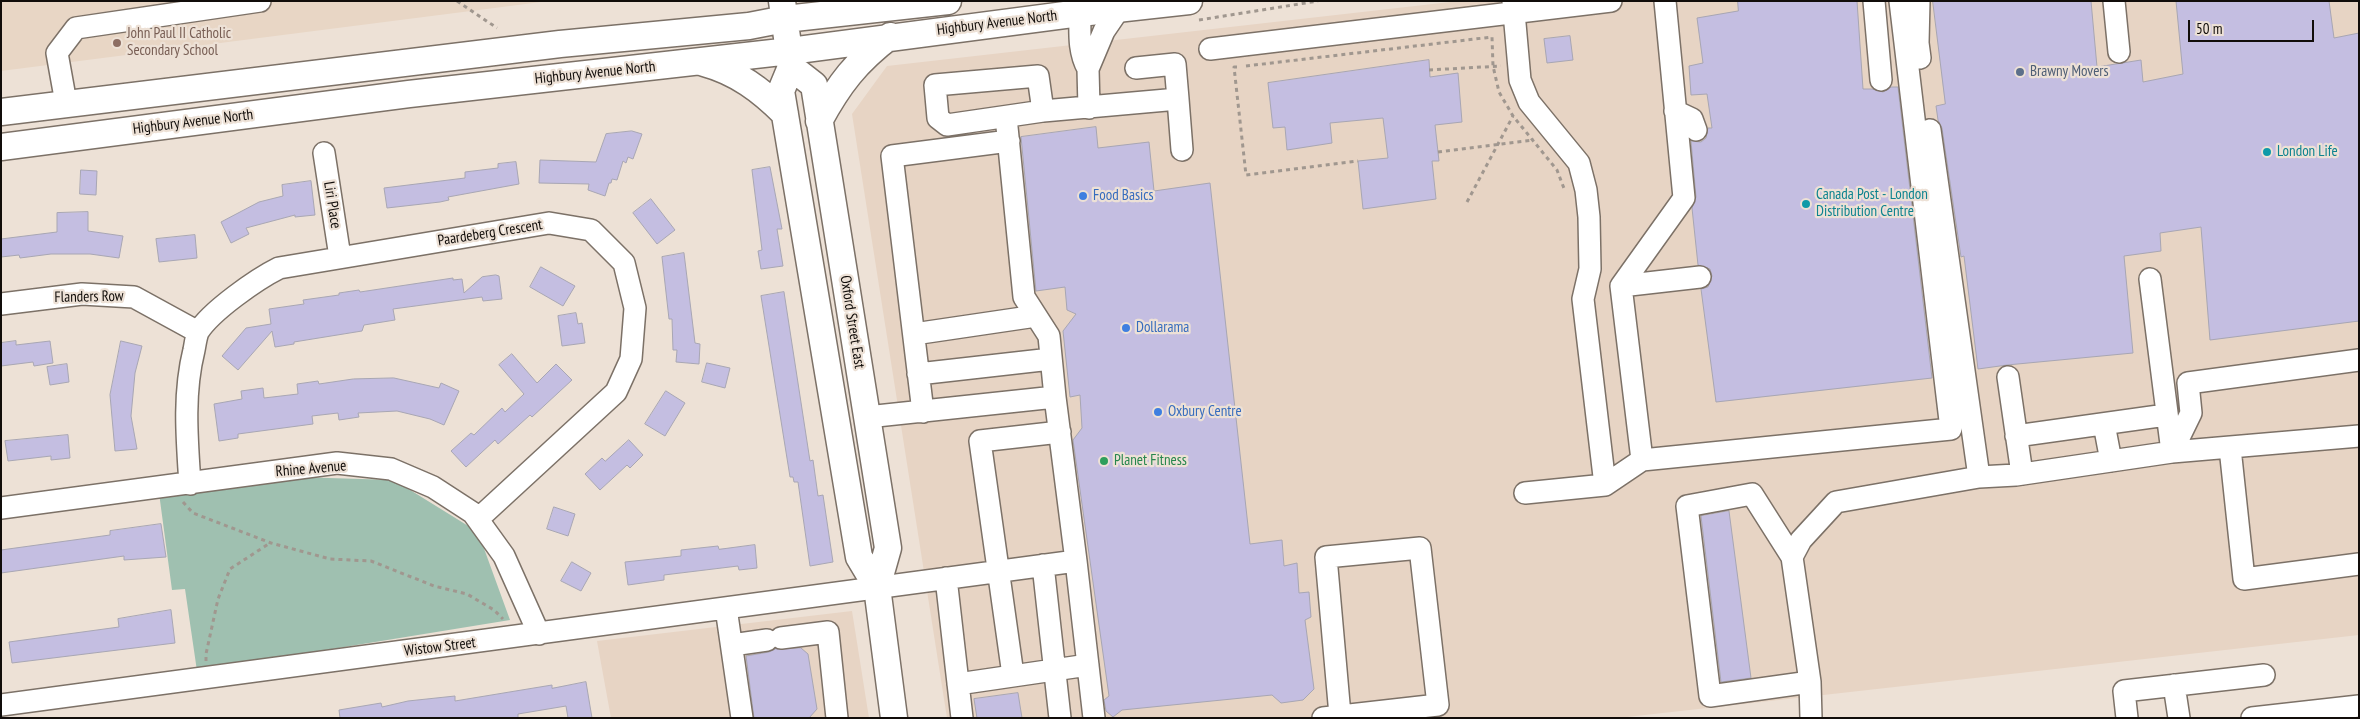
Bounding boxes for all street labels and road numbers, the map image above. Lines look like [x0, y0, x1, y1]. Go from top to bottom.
street label: Highbury Avenue North [936, 7, 1058, 39]
street label: Highbury Avenue North [534, 58, 656, 88]
street label: Highbury Avenue North [132, 106, 254, 138]
street label: Liri Place [319, 180, 345, 230]
street label: Paardeberg Crescent [436, 216, 544, 250]
street label: Oxford Street East [836, 274, 868, 370]
street label: Flanders Row [54, 287, 124, 307]
street label: Rhine Avenue [275, 457, 347, 481]
street label: Wistow Street [403, 634, 477, 660]

